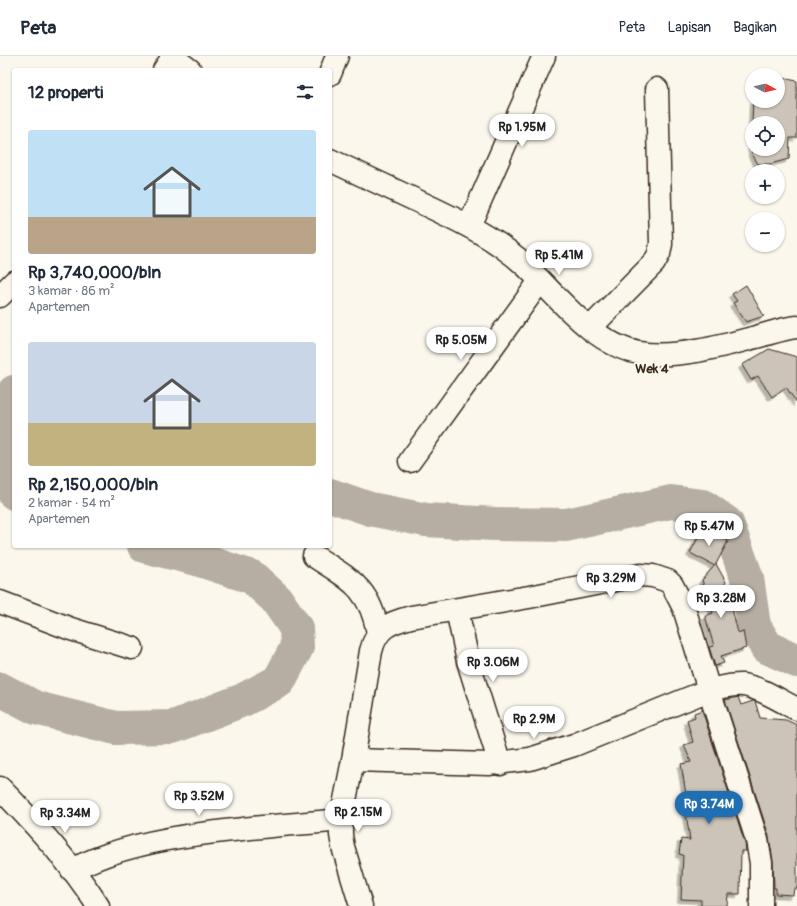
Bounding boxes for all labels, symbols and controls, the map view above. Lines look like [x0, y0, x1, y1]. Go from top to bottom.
text: Peta [20, 16, 56, 40]
text: Peta [619, 19, 645, 36]
text: Lapisan [667, 19, 711, 36]
text: Bagikan [733, 19, 777, 36]
north arrow [745, 68, 785, 108]
map controls [745, 68, 785, 252]
icon: filters [294, 81, 316, 103]
text: 12 properti [28, 82, 103, 103]
pin: Rp 1.95M [481, 114, 563, 148]
button: locate [745, 116, 785, 156]
text: Rp 1.95M [498, 119, 546, 135]
icon: home [136, 156, 208, 228]
button: + [745, 164, 785, 204]
button: − [745, 212, 785, 252]
pin: Rp 5.41M [518, 242, 600, 276]
text: Rp 5.41M [535, 247, 583, 263]
text: Rp 3,740,000/bln [28, 262, 161, 283]
text: 3 kamar · 86 m² [28, 283, 115, 299]
text: Apartemen [28, 299, 90, 315]
pin: Rp 5.05M [420, 327, 502, 361]
text: Rp 5.05M [435, 332, 487, 348]
district label: Wek 4 [635, 361, 669, 377]
icon: home [136, 368, 208, 440]
text: Rp 2,150,000/bln [28, 474, 158, 495]
text: 2 kamar · 54 m² [28, 495, 115, 511]
text: Apartemen [28, 511, 90, 527]
pin: Rp 5.47M [668, 513, 750, 547]
text: Rp 5.47M [684, 518, 734, 534]
pin: Rp 3.29M [570, 565, 652, 599]
text: Rp 3.29M [586, 570, 636, 586]
pin: Rp 3.28M [680, 585, 762, 619]
text: Rp 3.28M [696, 590, 746, 606]
pin: Rp 3.06M [452, 649, 534, 683]
text: Rp 3.06M [467, 654, 519, 670]
pin: Rp 2.9M [497, 706, 571, 740]
text: Rp 2.9M [513, 711, 555, 727]
pin: Rp 3.52M [158, 783, 240, 817]
text: Rp 3.52M [174, 788, 224, 804]
pin: Rp 3.74M [668, 791, 750, 825]
text: Rp 3.74M [684, 796, 734, 812]
pin: Rp 2.15M [317, 799, 399, 833]
pin: Rp 3.34M [24, 800, 106, 834]
text: Rp 2.15M [334, 804, 382, 820]
text: Rp 3.34M [40, 805, 90, 821]

